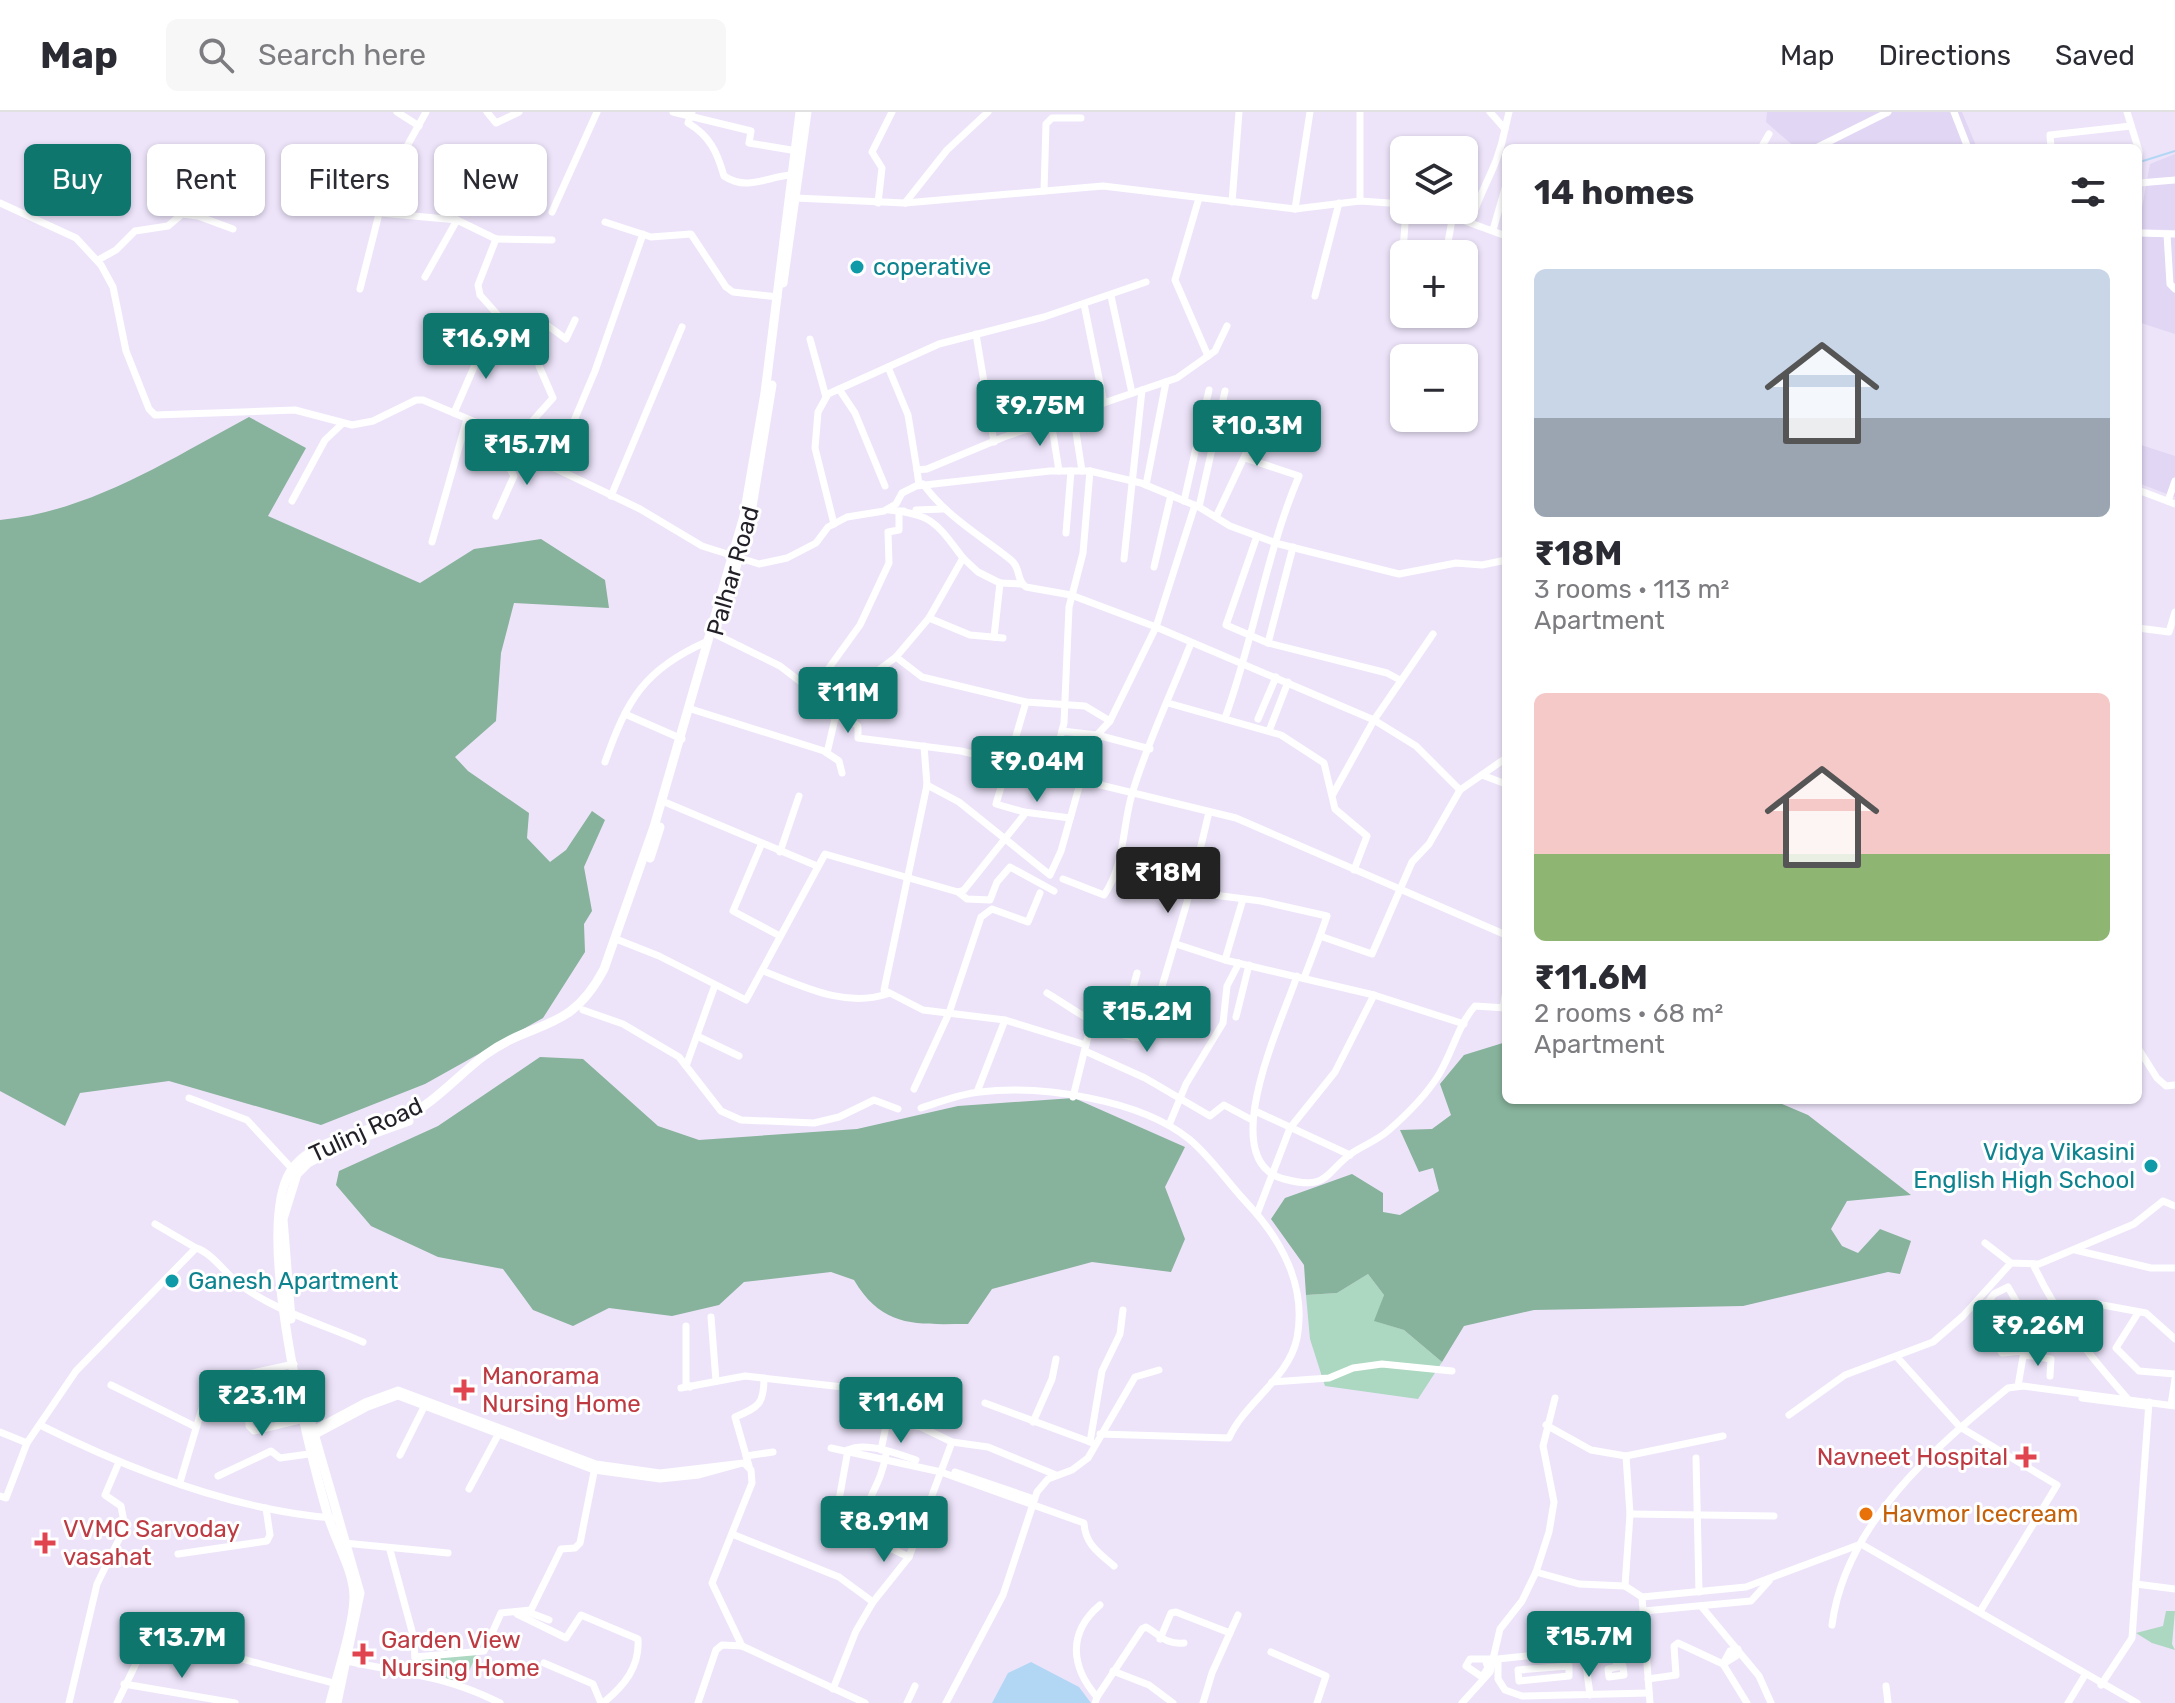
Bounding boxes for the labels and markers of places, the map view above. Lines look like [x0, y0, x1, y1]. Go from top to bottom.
place label: coperative [873, 253, 991, 281]
marker: coperative [848, 258, 866, 276]
pin: ₹16.9M [421, 313, 551, 381]
pin: ₹9.75M [975, 380, 1105, 448]
pin: ₹10.3M [1192, 400, 1322, 468]
pin: ₹15.7M [462, 419, 592, 487]
pin: ₹11M [801, 667, 895, 735]
pin: ₹9.04M [972, 736, 1102, 804]
pin: ₹18M [1121, 847, 1215, 915]
pin: ₹15.2M [1082, 986, 1212, 1054]
place label: Vidya Vikasini English High School [1913, 1138, 2135, 1194]
marker: Vidya Vikasini English High School [2142, 1157, 2160, 1175]
place label: Ganesh Apartment [188, 1267, 398, 1295]
marker: Ganesh Apartment [163, 1272, 181, 1290]
pin: ₹9.26M [1973, 1300, 2103, 1368]
place label: Manorama Nursing Home [482, 1362, 641, 1418]
pin: ₹23.1M [197, 1370, 327, 1438]
pin: ₹11.6M [836, 1377, 966, 1445]
marker: Manorama Nursing Home [453, 1379, 475, 1401]
place label: Navneet Hospital [1817, 1443, 2008, 1471]
marker: Navneet Hospital [2015, 1446, 2037, 1468]
pin: ₹8.91M [819, 1496, 949, 1564]
place label: Havmor Icecream [1882, 1500, 2078, 1528]
marker: Havmor Icecream [1857, 1505, 1875, 1523]
place label: VVMC Sarvoday vasahat [63, 1515, 240, 1571]
marker: VVMC Sarvoday vasahat [34, 1532, 56, 1554]
pin: ₹15.7M [1524, 1611, 1654, 1679]
pin: ₹13.7M [117, 1612, 247, 1680]
place label: Garden View Nursing Home [381, 1626, 540, 1682]
marker: Garden View Nursing Home [352, 1643, 374, 1665]

